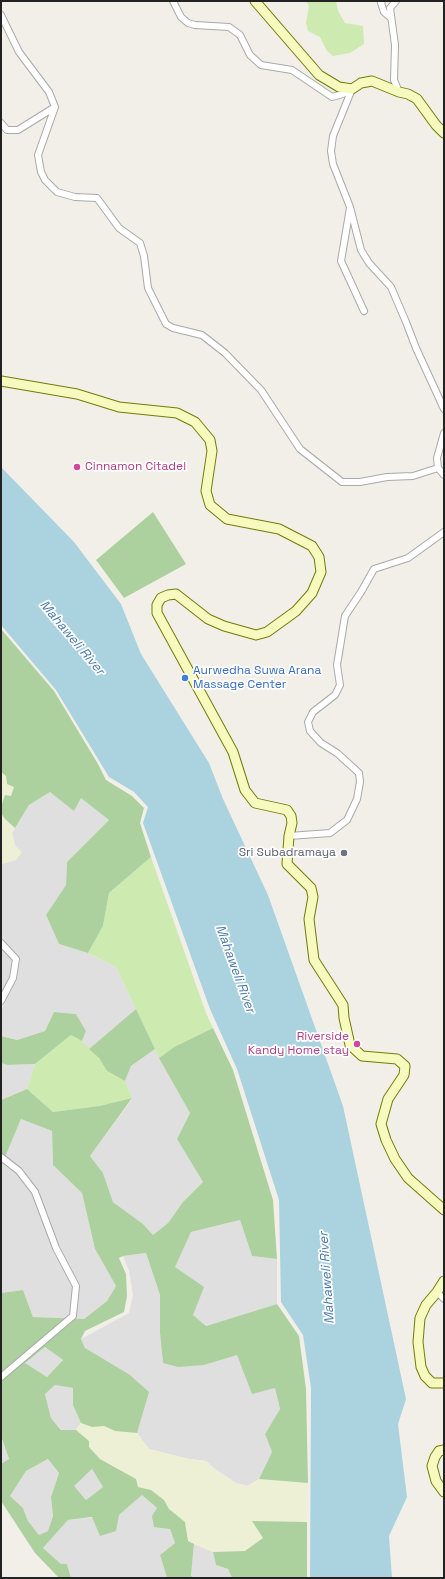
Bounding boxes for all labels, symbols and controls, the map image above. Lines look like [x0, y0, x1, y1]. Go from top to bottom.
place label: Cinnamon Citadel [85, 460, 186, 474]
marker: Cinnamon Citadel [72, 462, 82, 472]
water label: Mahaweli River [36, 598, 108, 678]
place label: Aurwedha Suwa Arana Massage Center [193, 664, 321, 692]
marker: Aurwedha Suwa Arana Massage Center [180, 673, 190, 683]
place label: Sri Subadramaya [239, 846, 336, 860]
marker: Sri Subadramaya [339, 848, 349, 858]
water label: Mahaweli River [212, 923, 258, 1015]
place label: Riverside Kandy Home stay [248, 1030, 349, 1058]
marker: Riverside Kandy Home stay [352, 1039, 362, 1049]
water label: Mahaweli River [316, 1231, 338, 1325]

